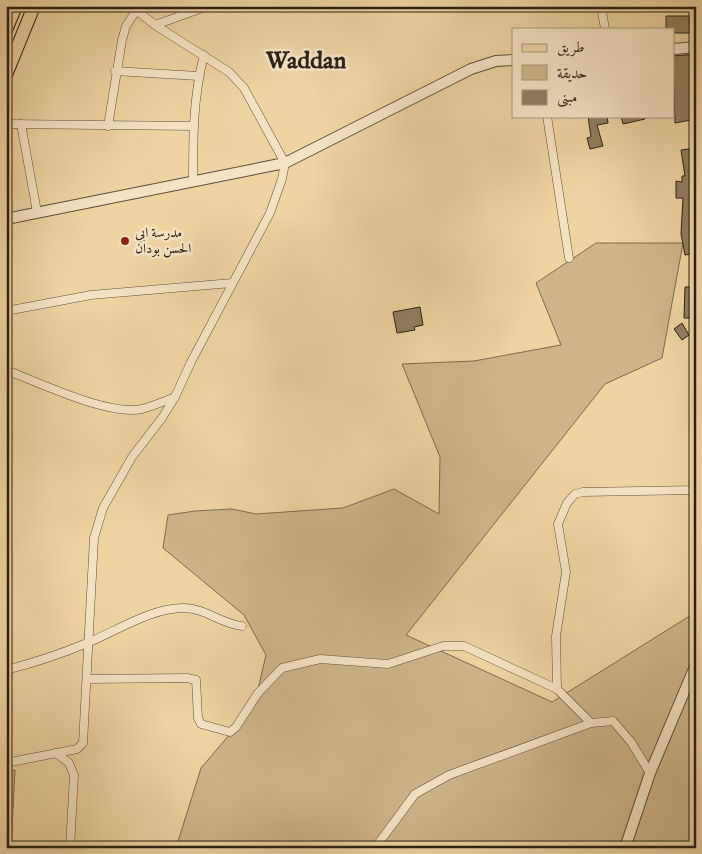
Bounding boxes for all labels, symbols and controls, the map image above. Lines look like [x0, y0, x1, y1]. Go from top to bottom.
legend [512, 28, 674, 118]
text: طريق [557, 38, 584, 57]
district label: Waddan [265, 46, 346, 77]
text: حديقة [557, 64, 587, 83]
text: مبنى [557, 88, 577, 108]
place label: مدرسة ابي الحسن بودان [135, 224, 191, 258]
marker: مدرسة ابي الحسن بودان [119, 235, 131, 247]

